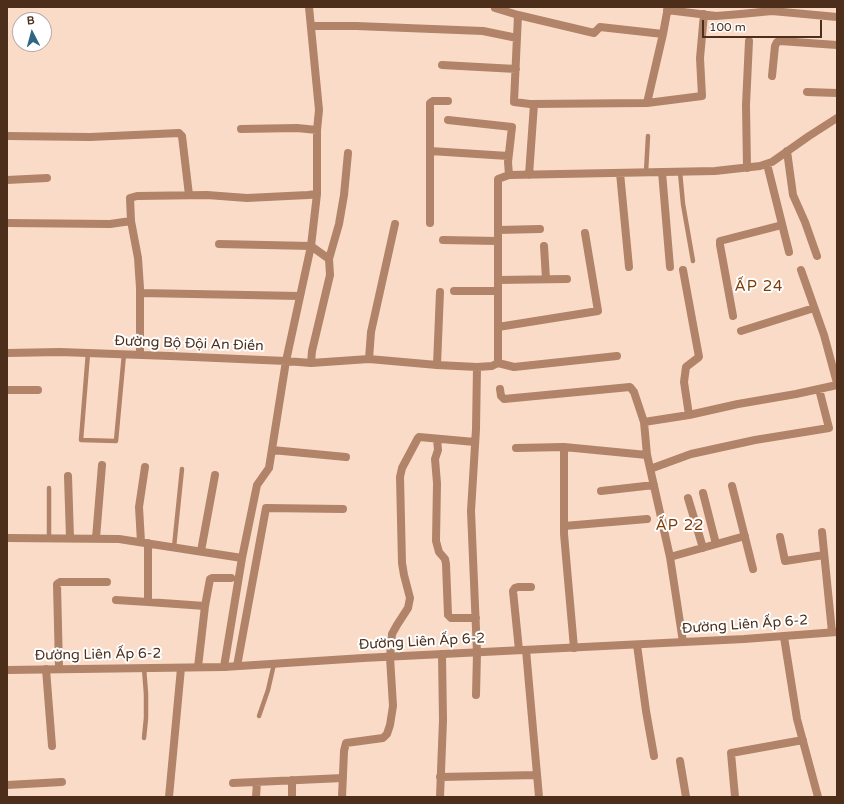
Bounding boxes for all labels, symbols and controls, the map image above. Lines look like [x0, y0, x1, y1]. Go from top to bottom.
north arrow [12, 12, 52, 52]
scale bar [704, 12, 824, 38]
text: B [26, 14, 35, 27]
text: 100 m [709, 20, 746, 34]
district label: ẤP 24 [734, 278, 784, 296]
street label: Đường Bộ Đội An Điền [114, 333, 264, 355]
district label: ẤP 22 [655, 517, 705, 535]
street label: Đường Liên Ấp 6-2 [681, 612, 809, 638]
street label: Đường Liên Ấp 6-2 [358, 630, 486, 654]
street label: Đường Liên Ấp 6-2 [35, 645, 161, 665]

